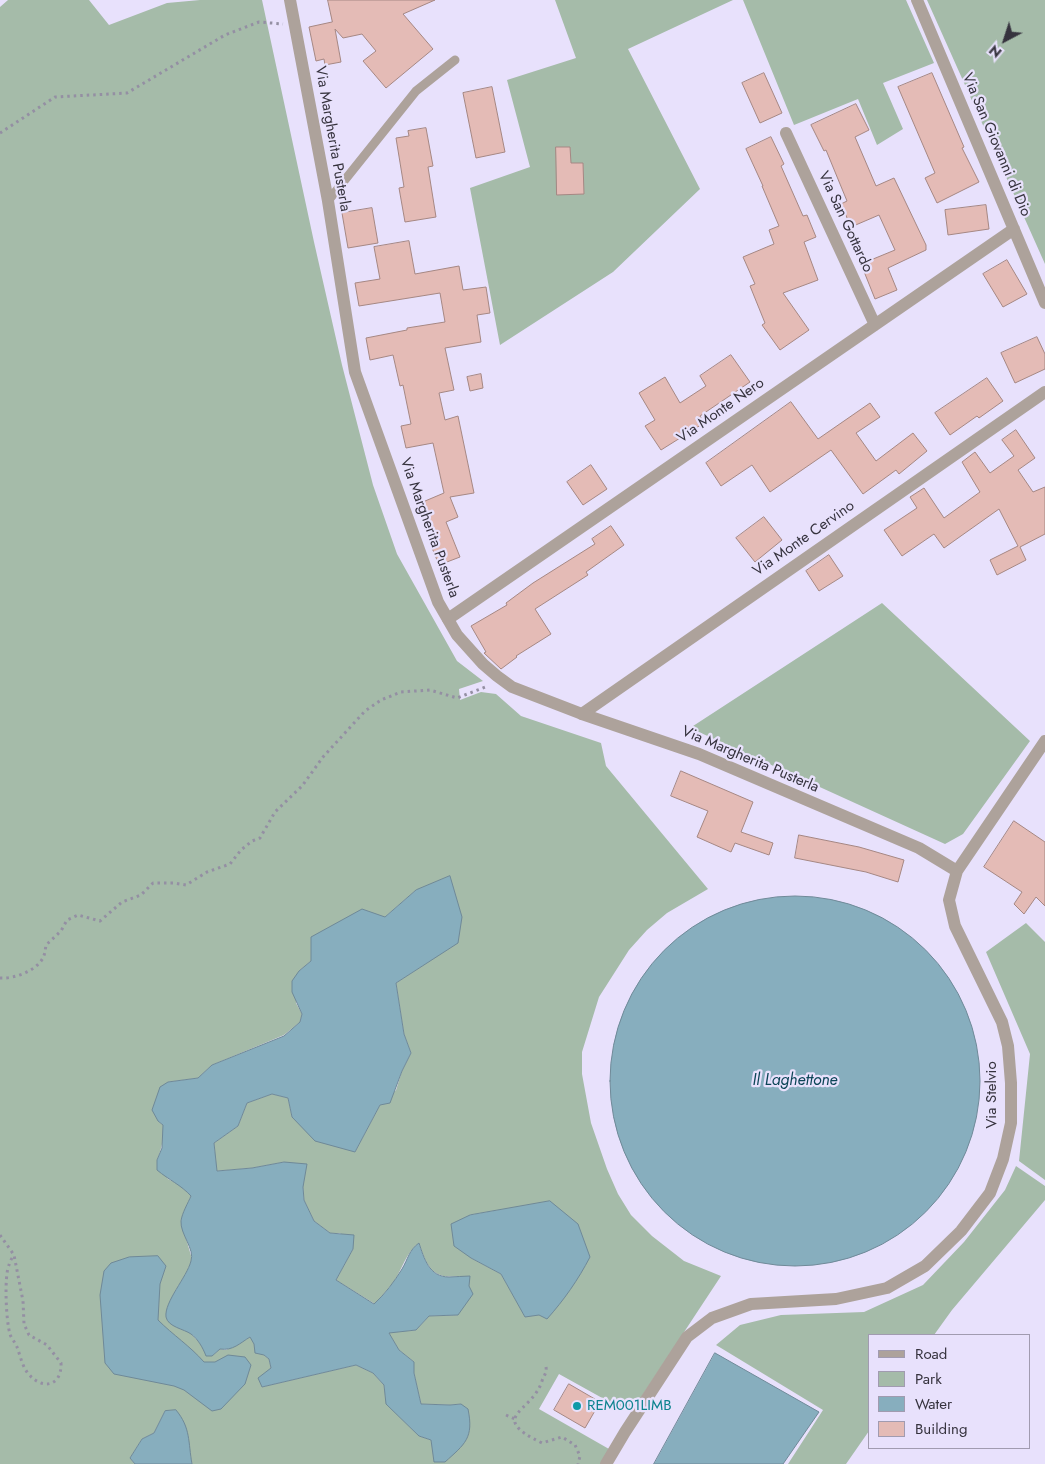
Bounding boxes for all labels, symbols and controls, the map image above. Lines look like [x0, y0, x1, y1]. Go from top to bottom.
north arrow [980, 15, 1030, 65]
text: N [985, 40, 1006, 63]
street label: Via Margherita Pusterla [310, 65, 354, 213]
street label: Via San Giovanni di Dio [958, 71, 1034, 219]
street label: Via San Gottardo [814, 169, 876, 275]
street label: Via Monte Nero [674, 374, 768, 448]
street label: Via Margherita Pusterla [395, 456, 463, 600]
street label: Via Monte Cervino [750, 497, 858, 581]
street label: Via Margherita Pusterla [679, 723, 821, 797]
street label: Via Stelvio [983, 1061, 1001, 1129]
water label: Il Laghettone [752, 1071, 838, 1091]
legend [868, 1334, 1030, 1449]
text: Road [915, 1343, 947, 1365]
text: Park [915, 1368, 942, 1390]
text: Water [915, 1393, 952, 1415]
place label: REM001LIMB [587, 1397, 671, 1415]
marker: REM001LIMB [571, 1400, 583, 1412]
text: Building [915, 1418, 967, 1440]

